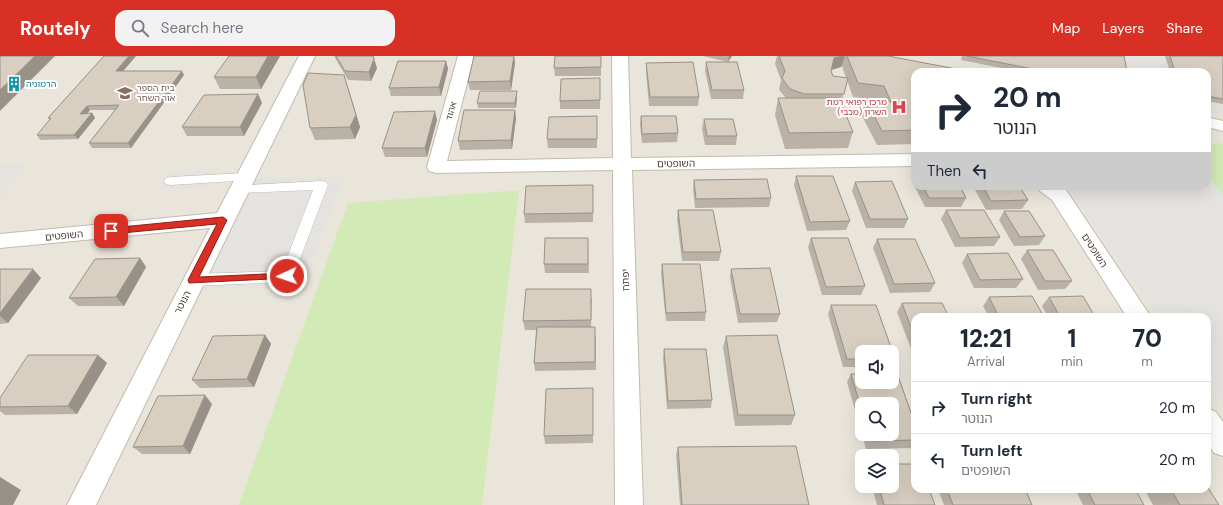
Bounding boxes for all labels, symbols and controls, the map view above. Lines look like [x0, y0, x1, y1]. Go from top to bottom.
search box [115, 10, 395, 46]
text: Routely [20, 16, 91, 41]
icon: search [129, 17, 151, 39]
text: Search here [161, 18, 243, 38]
text: Map [1052, 19, 1080, 37]
text: Layers [1102, 19, 1144, 37]
text: Share [1166, 19, 1203, 37]
building icon: הרמוניה [5, 75, 23, 93]
place label: הרמוניה [26, 78, 56, 90]
text: 20 m [993, 79, 1062, 116]
place label: בית הספר אור השחר [137, 82, 176, 104]
school or university icon: בית הספר אור השחר [116, 84, 134, 102]
icon: right [927, 84, 979, 136]
place label: מרכז רפואי רמת השרון (מכבי) [826, 96, 887, 118]
hospital icon: מרכז רפואי רמת השרון (מכבי) [890, 98, 908, 116]
street label: אהוד [443, 100, 459, 122]
text: הנוטר [993, 116, 1037, 140]
street label: השופטים [657, 157, 695, 170]
icon: left [969, 160, 991, 182]
text: Then [927, 161, 961, 181]
pin [94, 214, 128, 248]
icon: arrive [100, 220, 122, 242]
street label: השופטים [44, 227, 84, 244]
street label: השופטים [1079, 231, 1110, 270]
position arrow [266, 255, 308, 297]
street label: יפתח [619, 269, 632, 291]
street label: הנוטר [171, 288, 194, 316]
text: 12:21 [960, 323, 1012, 354]
text: 1 [1068, 323, 1076, 354]
text: 70 [1132, 323, 1162, 354]
map controls [855, 345, 899, 493]
button: sound [855, 345, 899, 389]
text: Arrival [967, 353, 1005, 370]
text: min [1061, 353, 1083, 370]
text: m [1141, 353, 1153, 370]
text: Turn right [961, 389, 1032, 409]
button: search [855, 397, 899, 441]
icon: right [927, 397, 949, 419]
text: 20 m [1159, 398, 1195, 418]
text: הנוטר [961, 410, 993, 427]
text: Turn left [961, 441, 1022, 461]
button: layers [855, 449, 899, 493]
icon: left [927, 449, 949, 471]
text: 20 m [1159, 450, 1195, 470]
text: השופטים [961, 462, 1011, 479]

